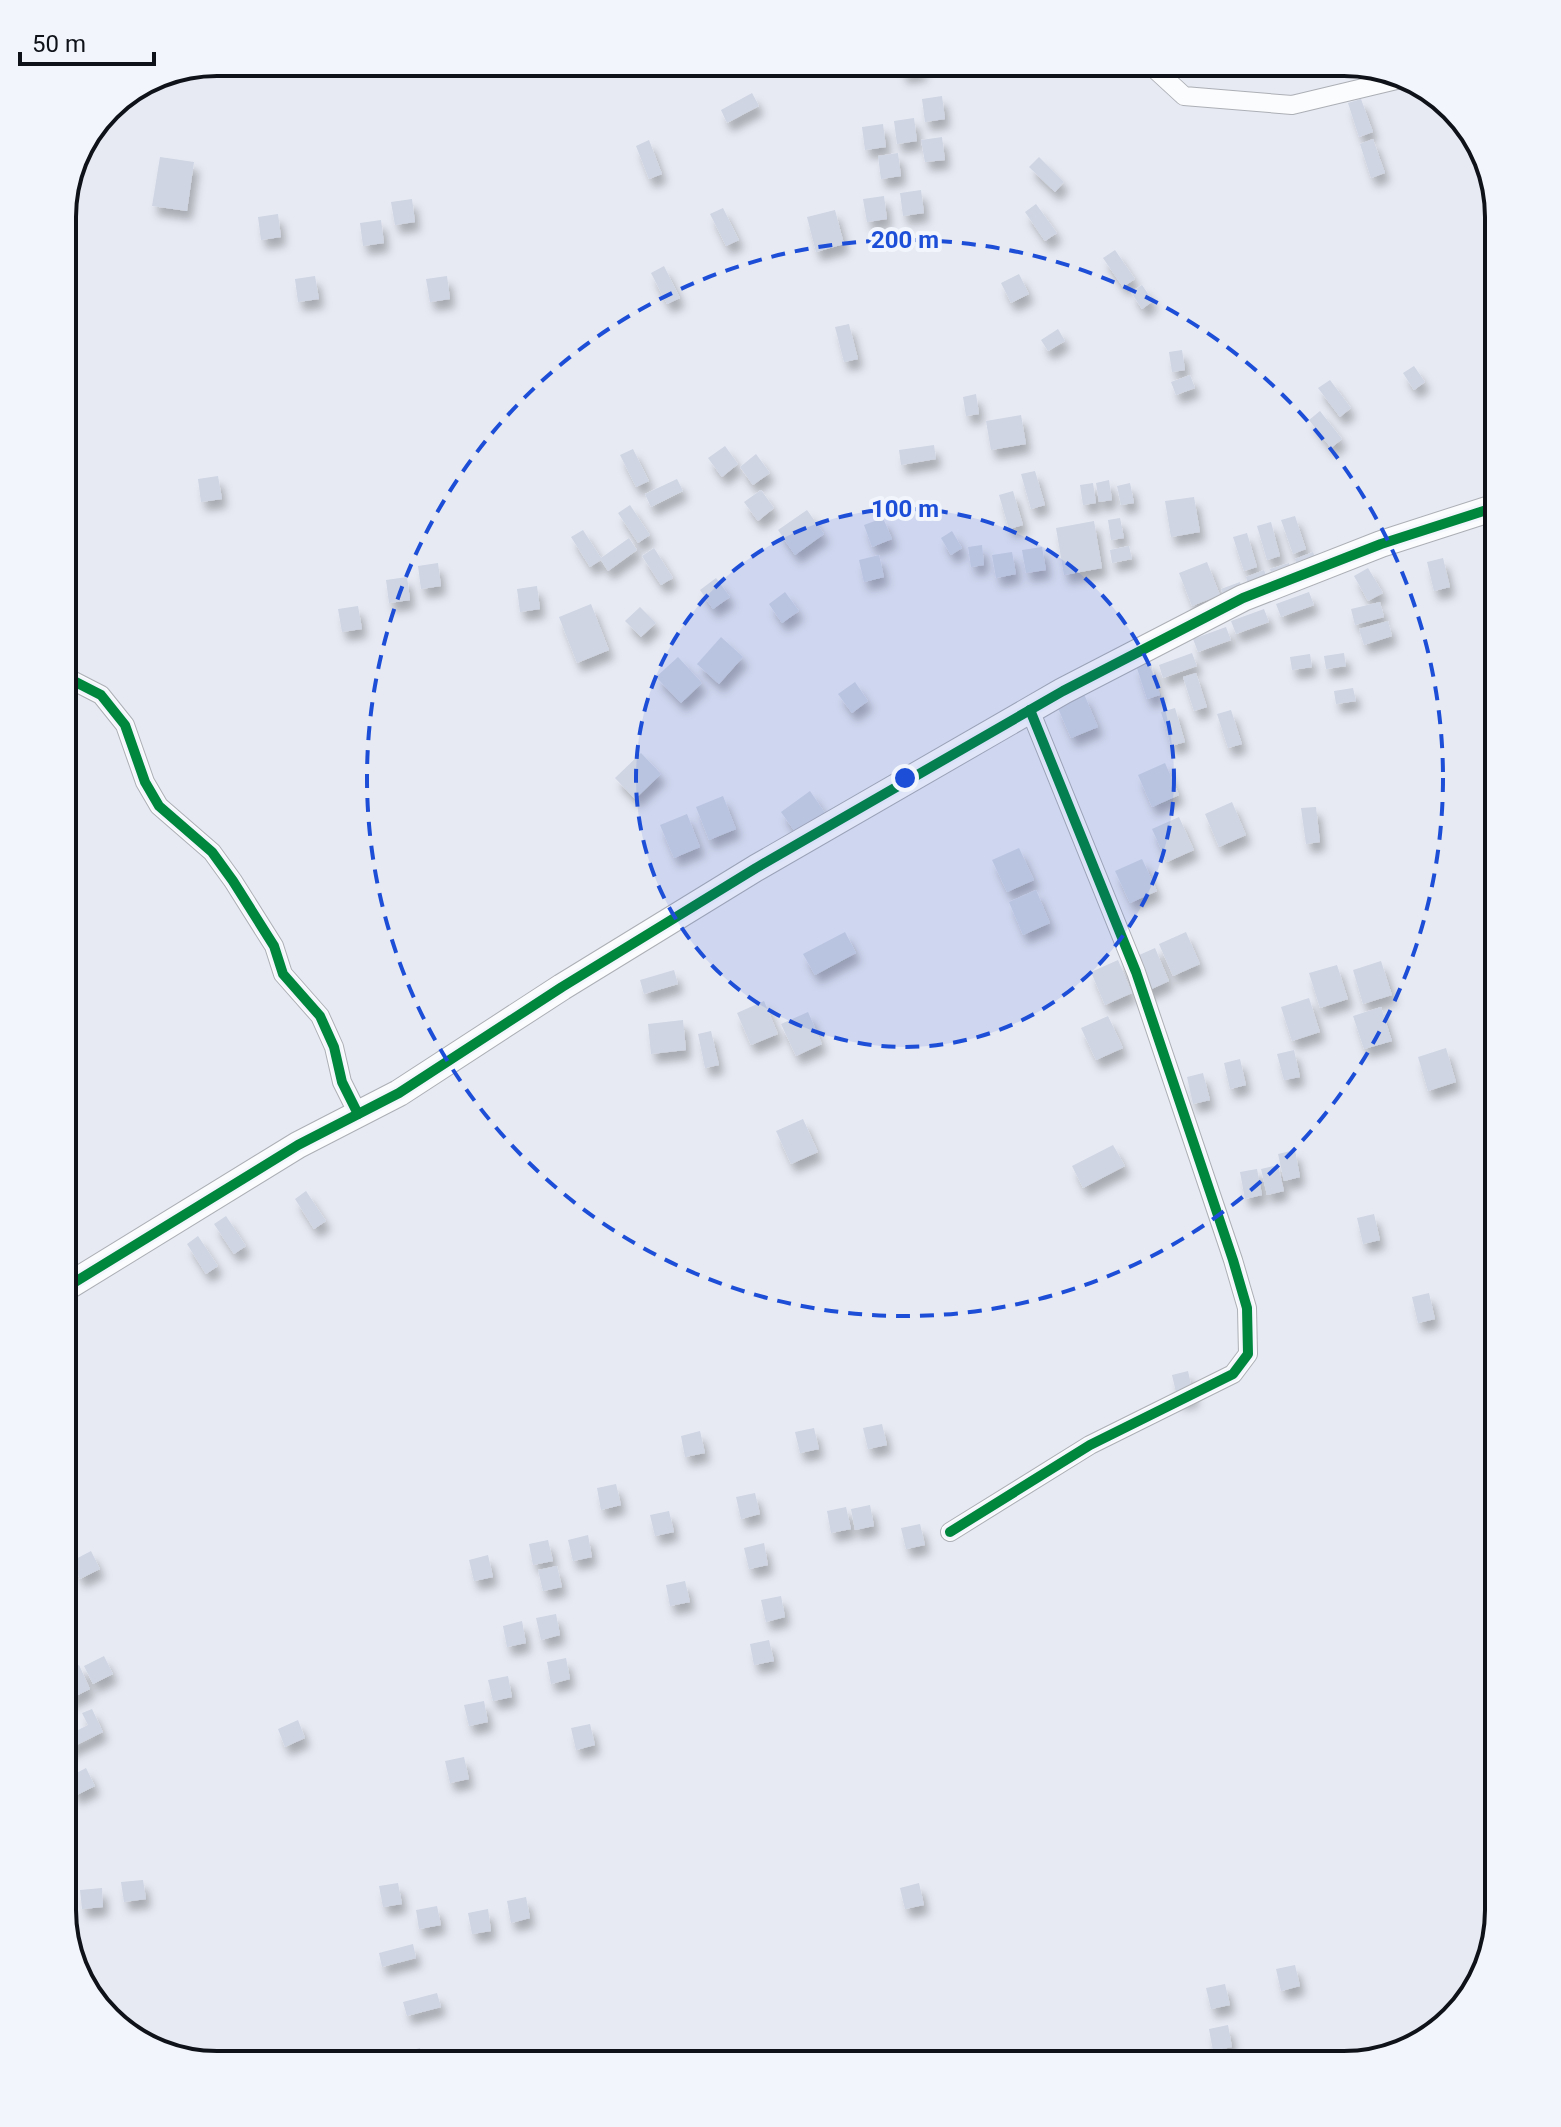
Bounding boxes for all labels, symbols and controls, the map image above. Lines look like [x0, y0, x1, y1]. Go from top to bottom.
scale bar [20, 16, 154, 66]
text: 50 m [32, 30, 86, 58]
text: 200 m [871, 226, 939, 254]
text: 100 m [871, 495, 939, 523]
centre of rings [891, 764, 919, 792]

